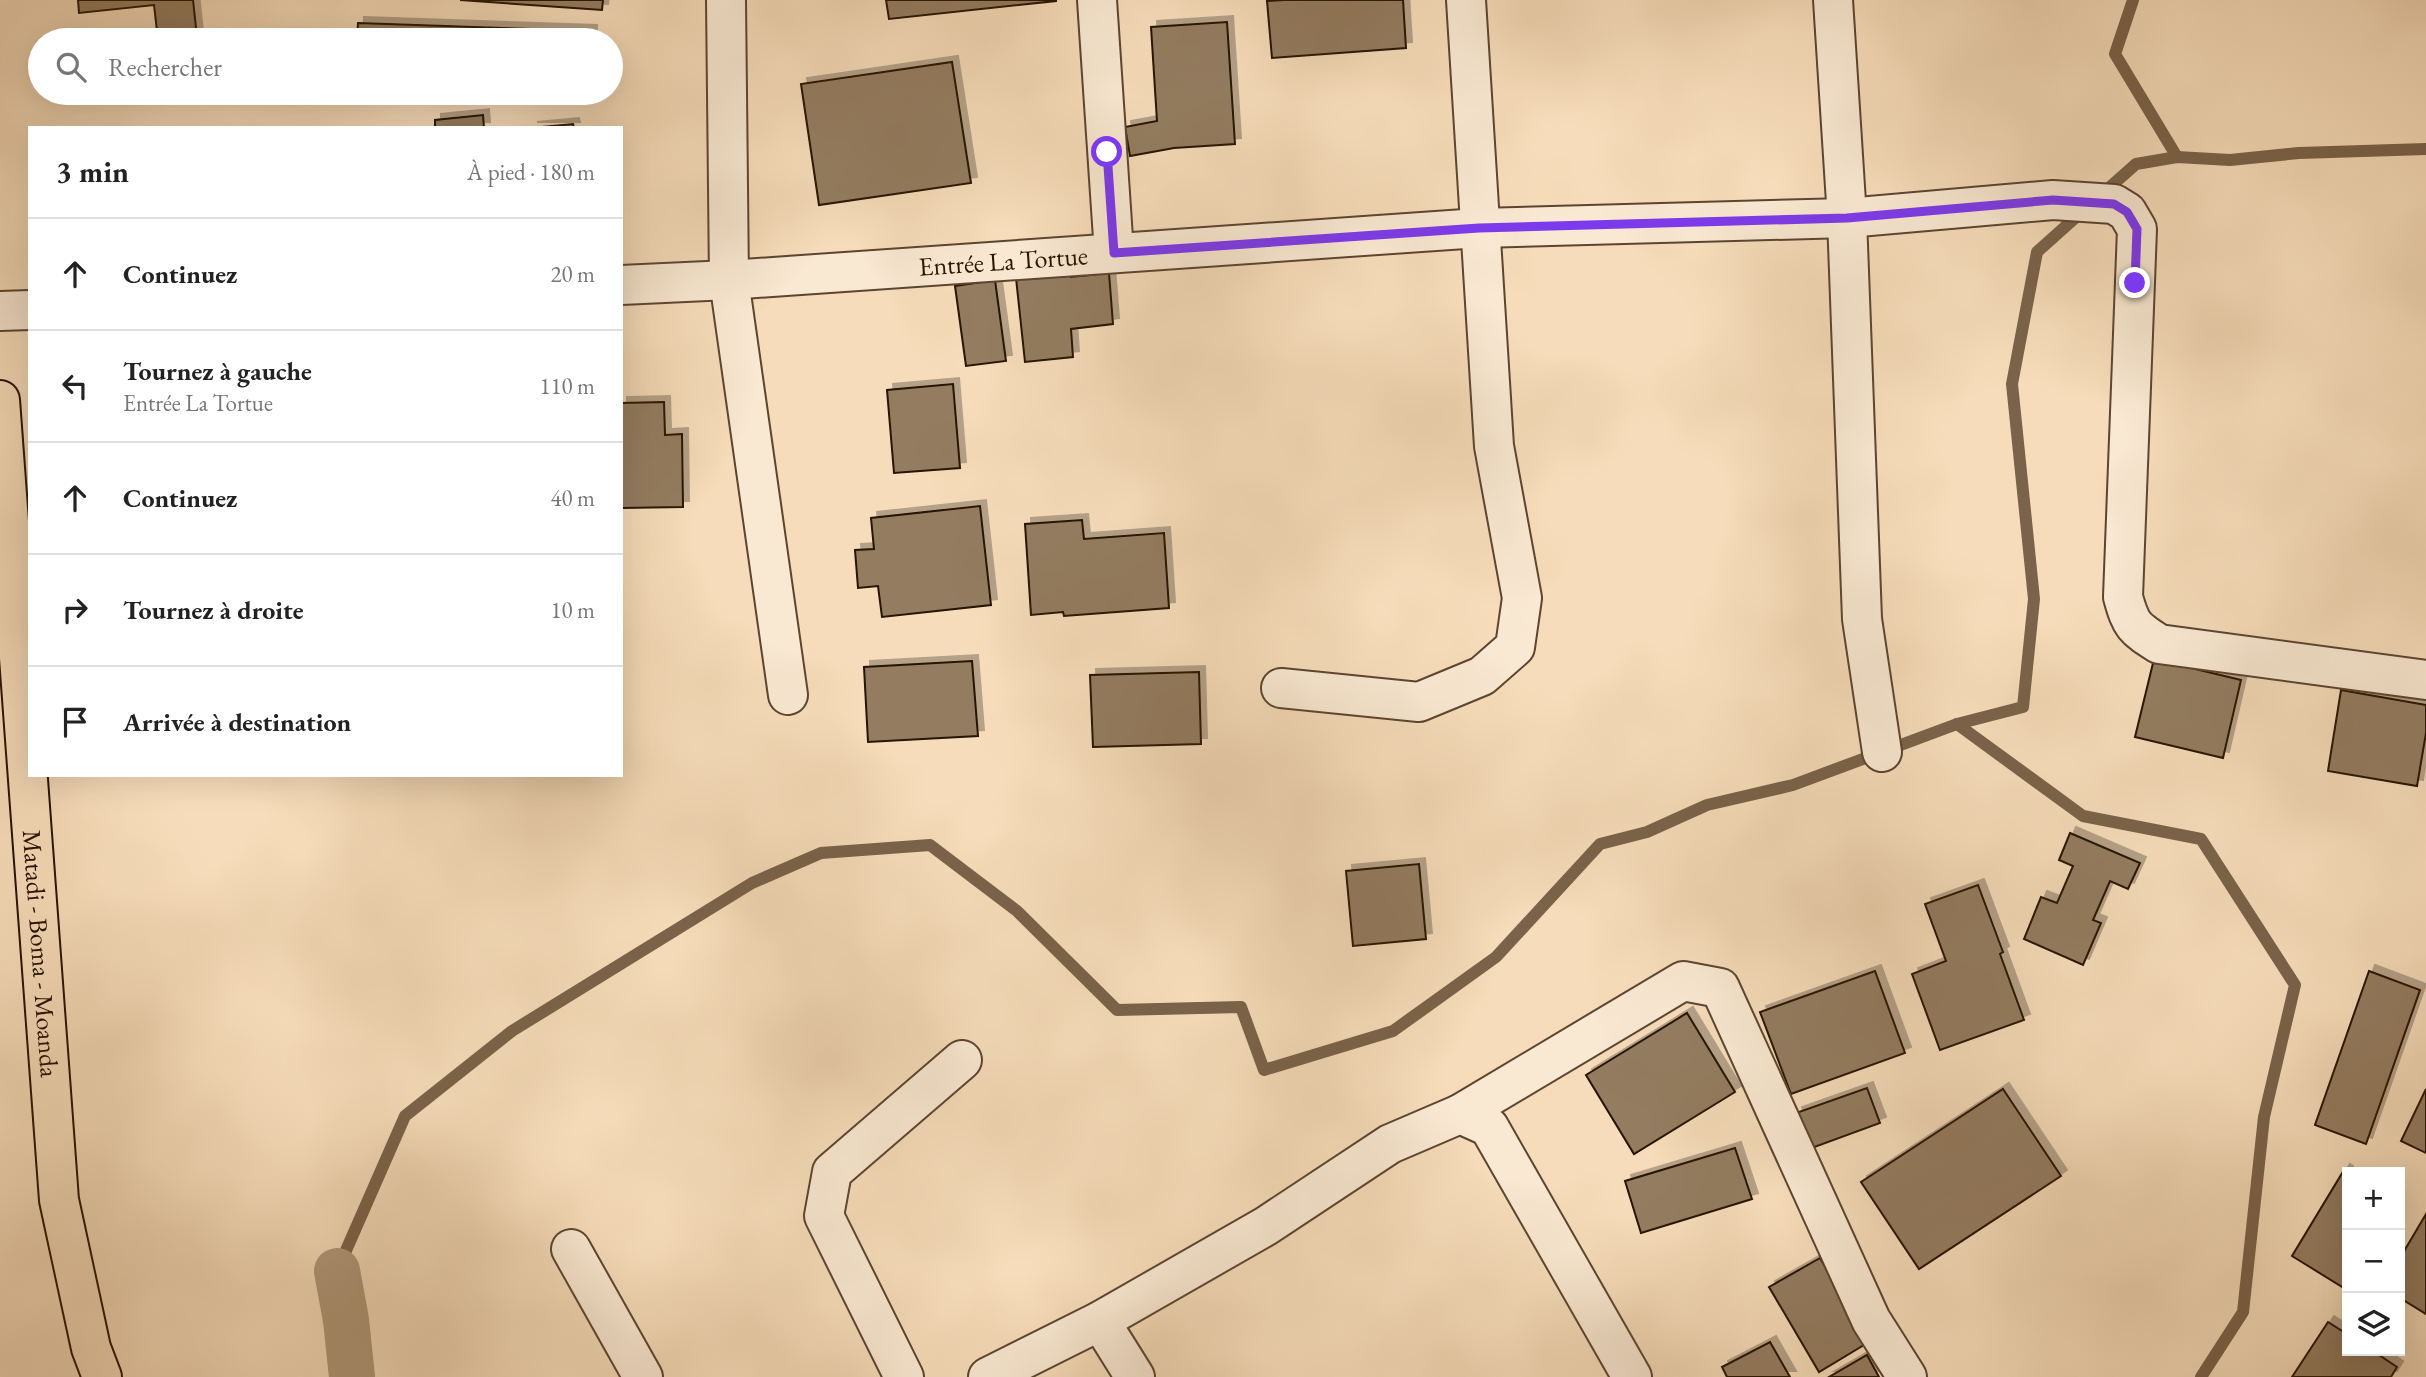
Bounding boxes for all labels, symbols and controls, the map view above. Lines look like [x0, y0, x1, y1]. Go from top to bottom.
search box [28, 28, 623, 105]
icon: search [52, 48, 90, 86]
text: Rechercher [108, 50, 222, 84]
route start [1091, 136, 1122, 167]
text: 3 min [56, 152, 129, 191]
text: À pied · 180 m [467, 157, 595, 187]
street label: Entrée La Tortue [917, 238, 1089, 284]
icon: ahead [56, 255, 94, 293]
text: Continuez [123, 257, 237, 291]
text: 20 m [550, 259, 595, 289]
route end [2119, 267, 2150, 298]
text: Tournez à gauche [123, 354, 312, 388]
icon: left [56, 367, 94, 405]
text: 110 m [539, 371, 595, 401]
text: Entrée La Tortue [123, 388, 273, 418]
icon: ahead [56, 479, 94, 517]
text: Continuez [123, 481, 237, 515]
text: 40 m [550, 483, 595, 513]
icon: right [56, 591, 94, 629]
text: Tournez à droite [123, 593, 304, 627]
text: 10 m [550, 595, 595, 625]
icon: arrive [56, 703, 94, 741]
text: Arrivée à destination [123, 705, 351, 739]
street label: Matadi - Boma - Moanda [15, 829, 67, 1079]
map controls [2342, 1167, 2405, 1356]
button: + [2342, 1167, 2405, 1230]
button: − [2342, 1230, 2405, 1293]
button: layers [2342, 1293, 2405, 1356]

